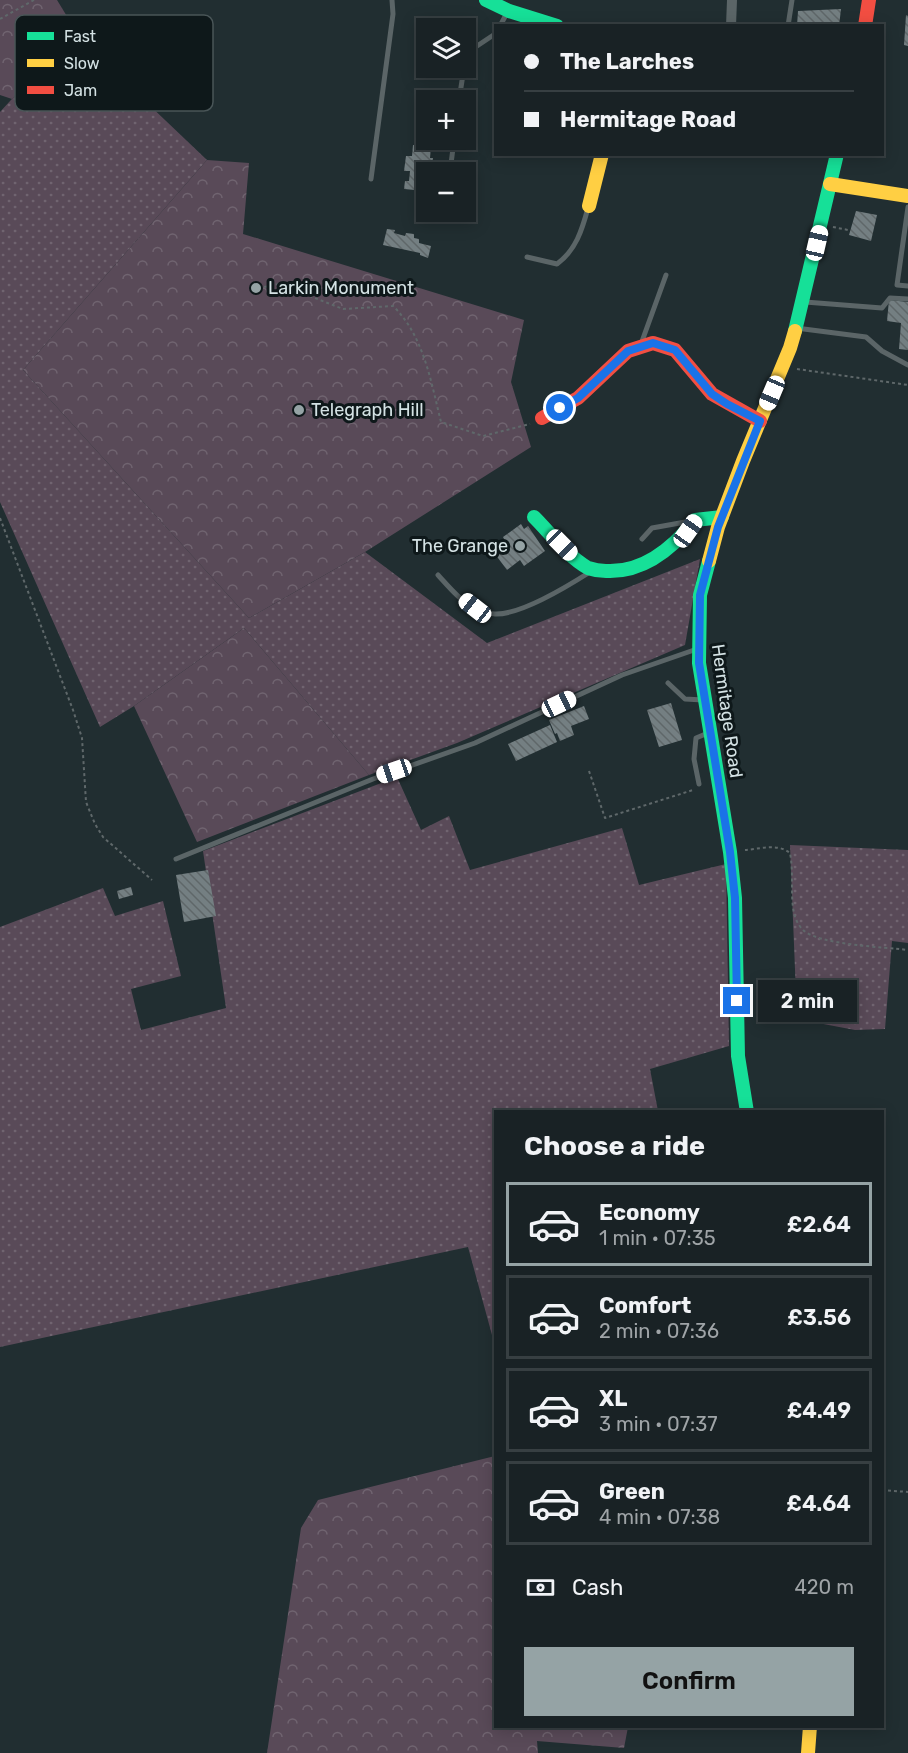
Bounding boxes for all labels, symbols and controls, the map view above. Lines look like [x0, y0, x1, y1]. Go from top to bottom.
legend [15, 15, 213, 111]
map controls [416, 18, 476, 222]
button: layers [416, 18, 476, 78]
text: Fast [64, 27, 96, 46]
text: The Larches [560, 48, 694, 75]
text: Slow [64, 54, 100, 73]
text: Jam [64, 81, 97, 100]
button: + [416, 90, 476, 150]
text: Hermitage Road [560, 106, 736, 133]
button: − [416, 162, 476, 222]
car [804, 223, 830, 263]
place label: Larkin Monument [268, 277, 414, 299]
marker: Larkin Monument [249, 281, 263, 295]
car [757, 373, 787, 413]
route start [546, 394, 573, 421]
place label: Telegraph Hill [311, 399, 424, 421]
marker: Telegraph Hill [292, 403, 306, 417]
car [670, 511, 706, 551]
car [543, 526, 581, 564]
place label: The Grange [412, 535, 508, 557]
marker: The Grange [513, 539, 527, 553]
car [455, 590, 495, 626]
street label: Hermitage Road [707, 643, 747, 779]
car [539, 688, 579, 720]
car [374, 757, 414, 785]
callout: 2 min [758, 980, 857, 1022]
route end [723, 987, 750, 1014]
text: 2 min [781, 989, 834, 1013]
text: Choose a ride [524, 1130, 705, 1162]
icon: car [527, 1197, 581, 1251]
text: Economy [599, 1199, 700, 1226]
text: £2.64 [787, 1211, 851, 1238]
text: 1 min · 07:35 [599, 1226, 716, 1250]
icon: car [527, 1290, 581, 1344]
text: Comfort [599, 1292, 691, 1319]
text: £3.56 [787, 1304, 851, 1331]
text: 2 min · 07:36 [599, 1319, 719, 1343]
icon: car [527, 1383, 581, 1437]
text: XL [599, 1385, 627, 1412]
text: £4.49 [787, 1397, 851, 1424]
text: 3 min · 07:37 [599, 1412, 717, 1436]
icon: car [527, 1476, 581, 1530]
text: Green [599, 1478, 665, 1505]
text: £4.64 [786, 1490, 851, 1517]
text: 4 min · 07:38 [599, 1505, 720, 1529]
icon: cash [524, 1571, 557, 1604]
text: Cash [572, 1574, 623, 1601]
text: 420 m [794, 1575, 854, 1599]
button: Confirm [524, 1647, 854, 1716]

